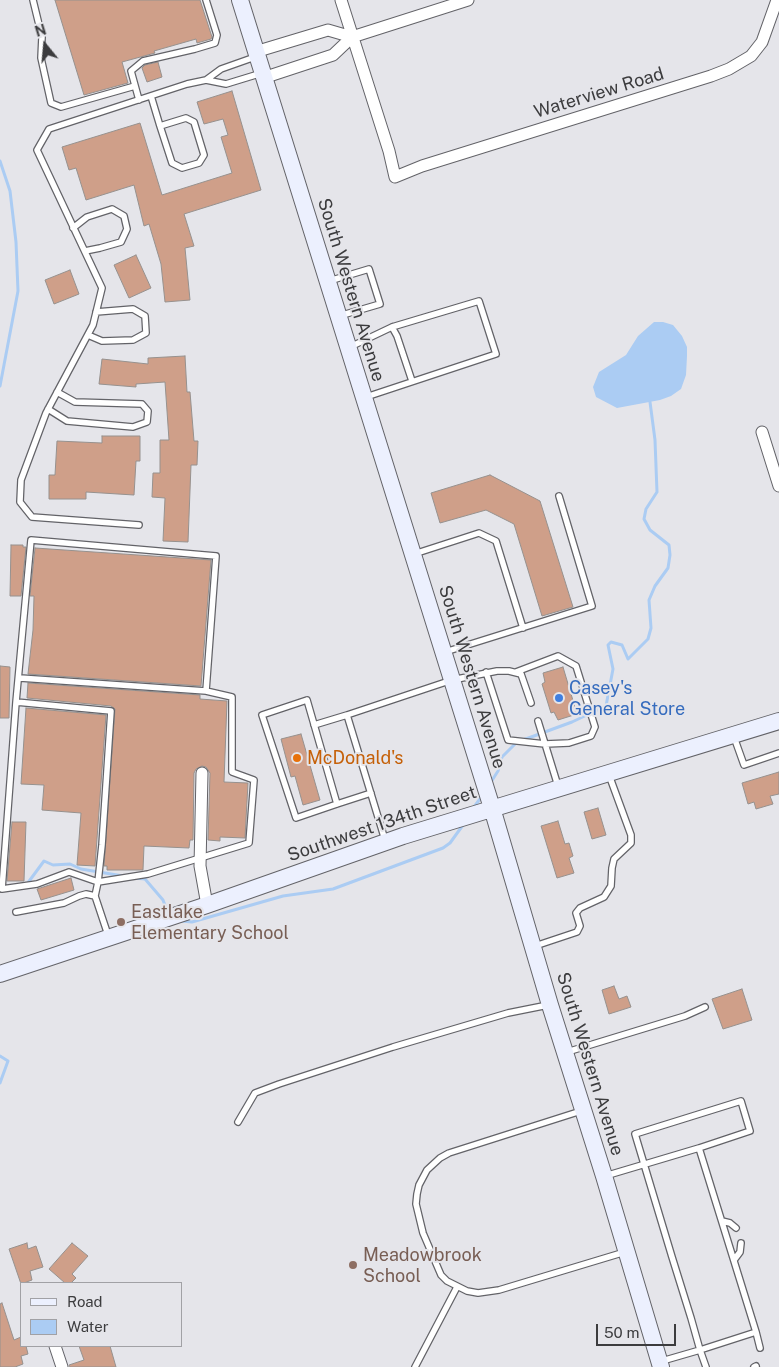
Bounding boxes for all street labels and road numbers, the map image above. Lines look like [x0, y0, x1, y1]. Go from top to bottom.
street label: Waterview Road [531, 63, 667, 123]
street label: South Western Avenue [313, 196, 389, 384]
street label: South Western Avenue [434, 583, 510, 771]
street label: Southwest 134th Street [285, 782, 479, 866]
street label: South Western Avenue [552, 970, 628, 1158]

